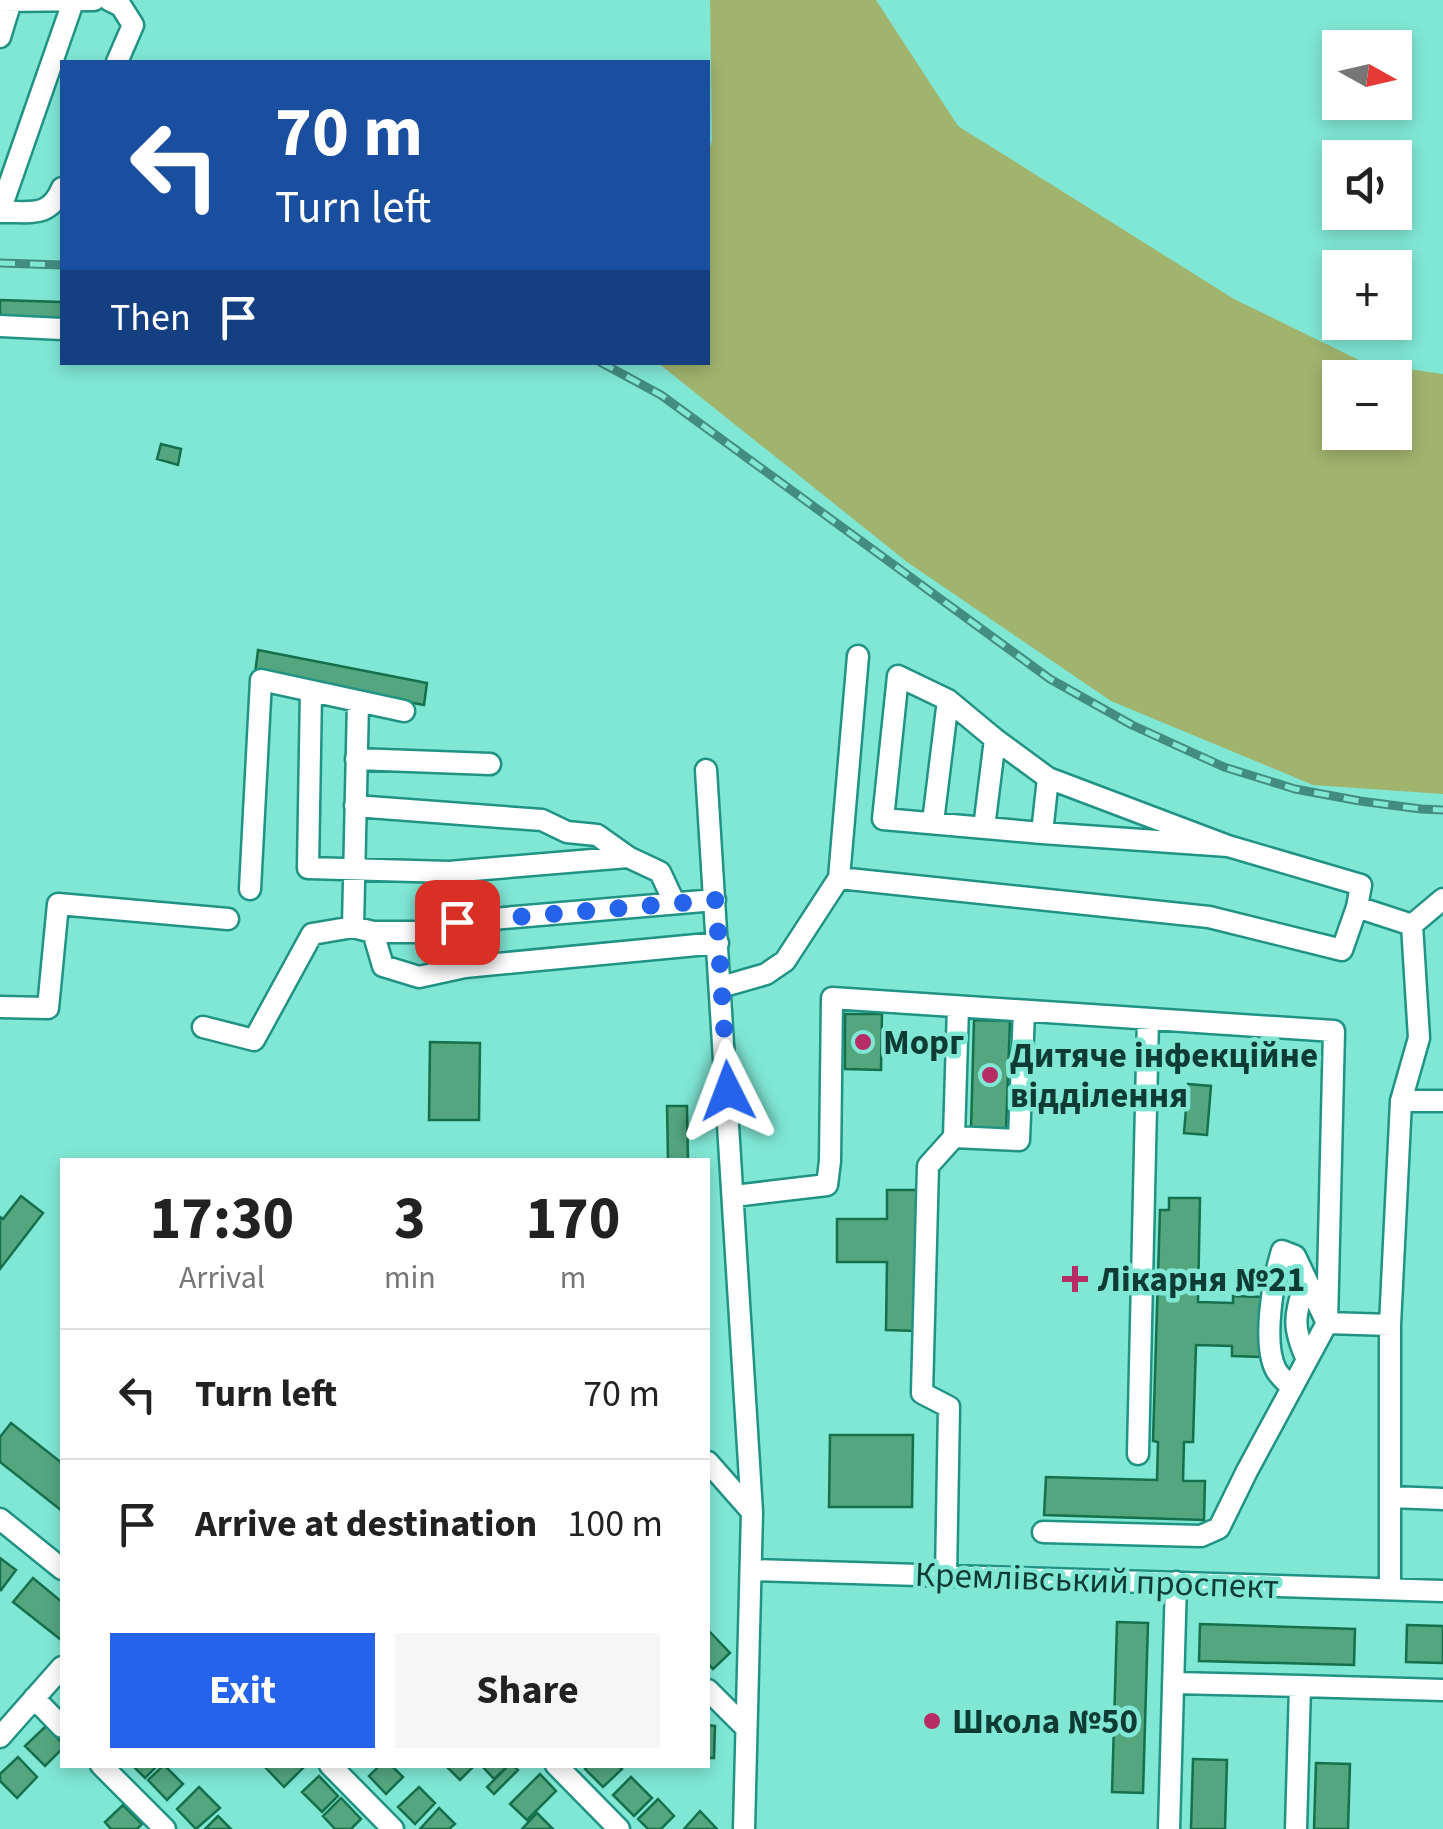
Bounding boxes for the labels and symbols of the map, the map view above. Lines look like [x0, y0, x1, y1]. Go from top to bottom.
north arrow [1322, 30, 1412, 120]
pin [415, 880, 500, 965]
place label: Морг [883, 1018, 964, 1068]
marker: Морг [852, 1031, 874, 1053]
place label: Дитяче інфекційне відділення [1010, 1031, 1318, 1121]
position arrow [676, 1039, 780, 1143]
marker: Дитяче інфекційне відділення [979, 1064, 1001, 1086]
place label: Лікарня №21 [1097, 1255, 1305, 1305]
marker: Лікарня №21 [1062, 1266, 1088, 1292]
street label: Кремлівський проспект [914, 1550, 1280, 1612]
place label: Школа №50 [952, 1697, 1138, 1747]
marker: Школа №50 [921, 1710, 943, 1732]

